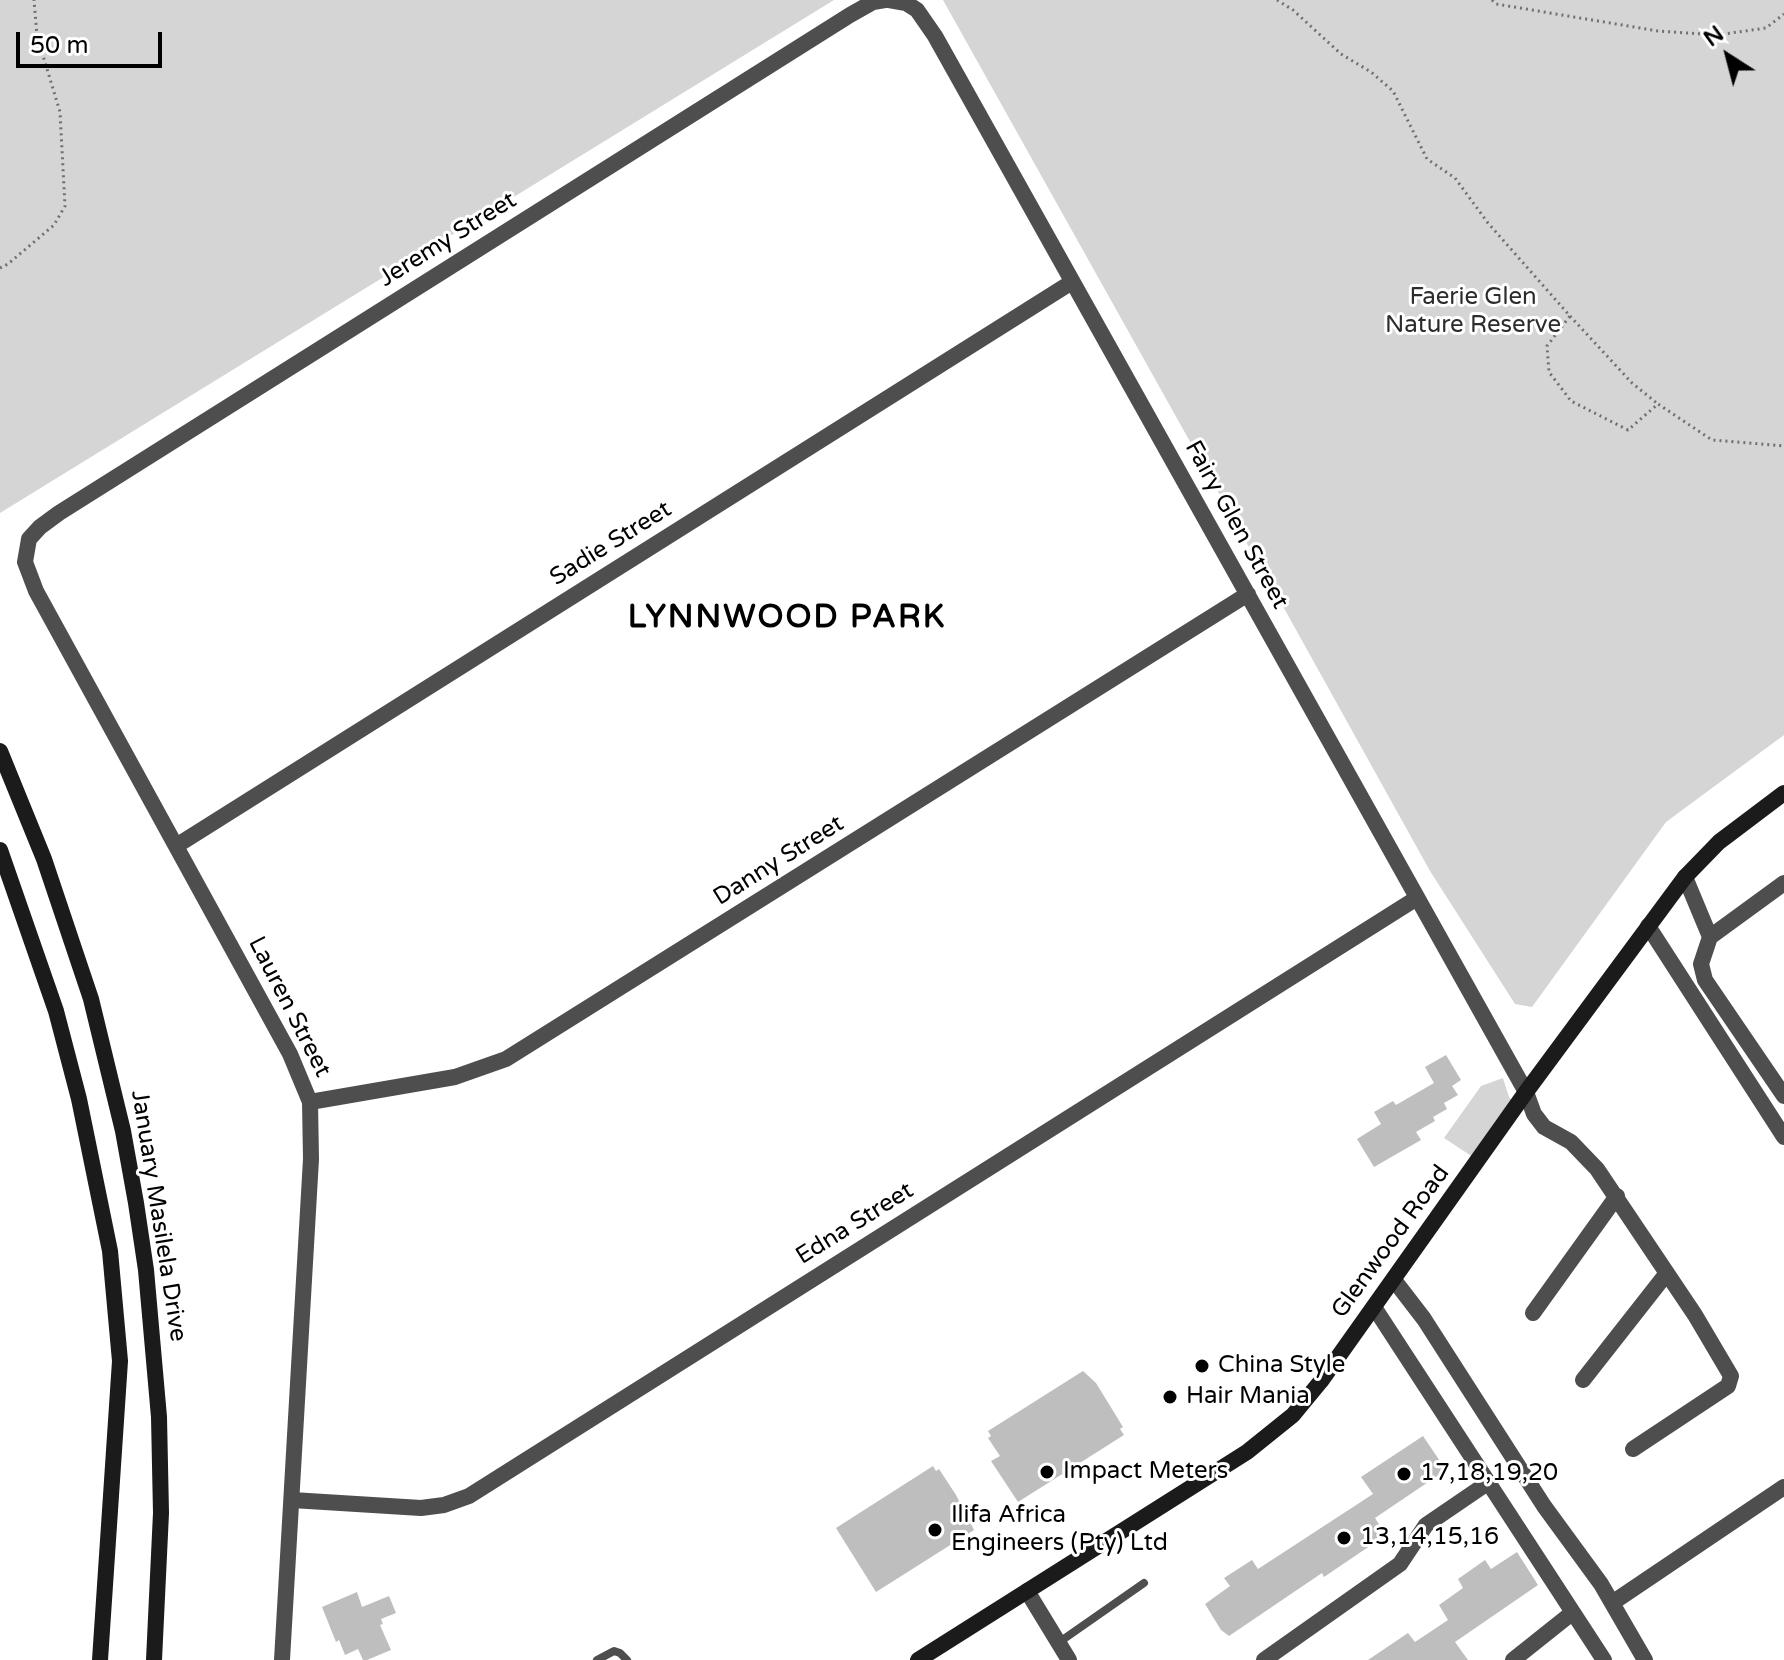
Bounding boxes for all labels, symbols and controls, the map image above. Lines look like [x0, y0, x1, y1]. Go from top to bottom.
scale bar [20, 16, 166, 66]
north arrow [1688, 16, 1768, 96]
text: N [1699, 21, 1729, 52]
text: 50 m [30, 31, 88, 60]
street label: Jeremy Street [374, 186, 522, 294]
park label: Faerie Glen Nature Reserve [1385, 284, 1561, 340]
street label: Fairy Glen Street [1178, 436, 1294, 614]
street label: Sadie Street [545, 495, 677, 593]
district label: LYNNWOOD PARK [628, 600, 946, 638]
street label: Danny Street [709, 810, 849, 912]
street label: Lauren Street [241, 932, 337, 1082]
street label: January Masilela Drive [124, 1088, 192, 1344]
street label: Glenwood Road [1326, 1160, 1456, 1324]
street label: Edna Street [791, 1177, 919, 1271]
place label: China Style [1218, 1352, 1345, 1380]
marker: China Style [1193, 1357, 1211, 1375]
place label: Hair Mania [1186, 1383, 1310, 1411]
marker: Hair Mania [1161, 1388, 1179, 1406]
place label: Impact Meters [1063, 1458, 1228, 1486]
place label: 17,18,19,20 [1420, 1460, 1558, 1488]
marker: Impact Meters [1038, 1463, 1056, 1481]
marker: 17,18,19,20 [1395, 1465, 1413, 1483]
place label: Ilifa Africa Engineers (Pty) Ltd [951, 1502, 1168, 1558]
marker: Ilifa Africa Engineers (Pty) Ltd [926, 1521, 944, 1539]
place label: 13,14,15,16 [1360, 1524, 1499, 1552]
marker: 13,14,15,16 [1335, 1529, 1353, 1547]

